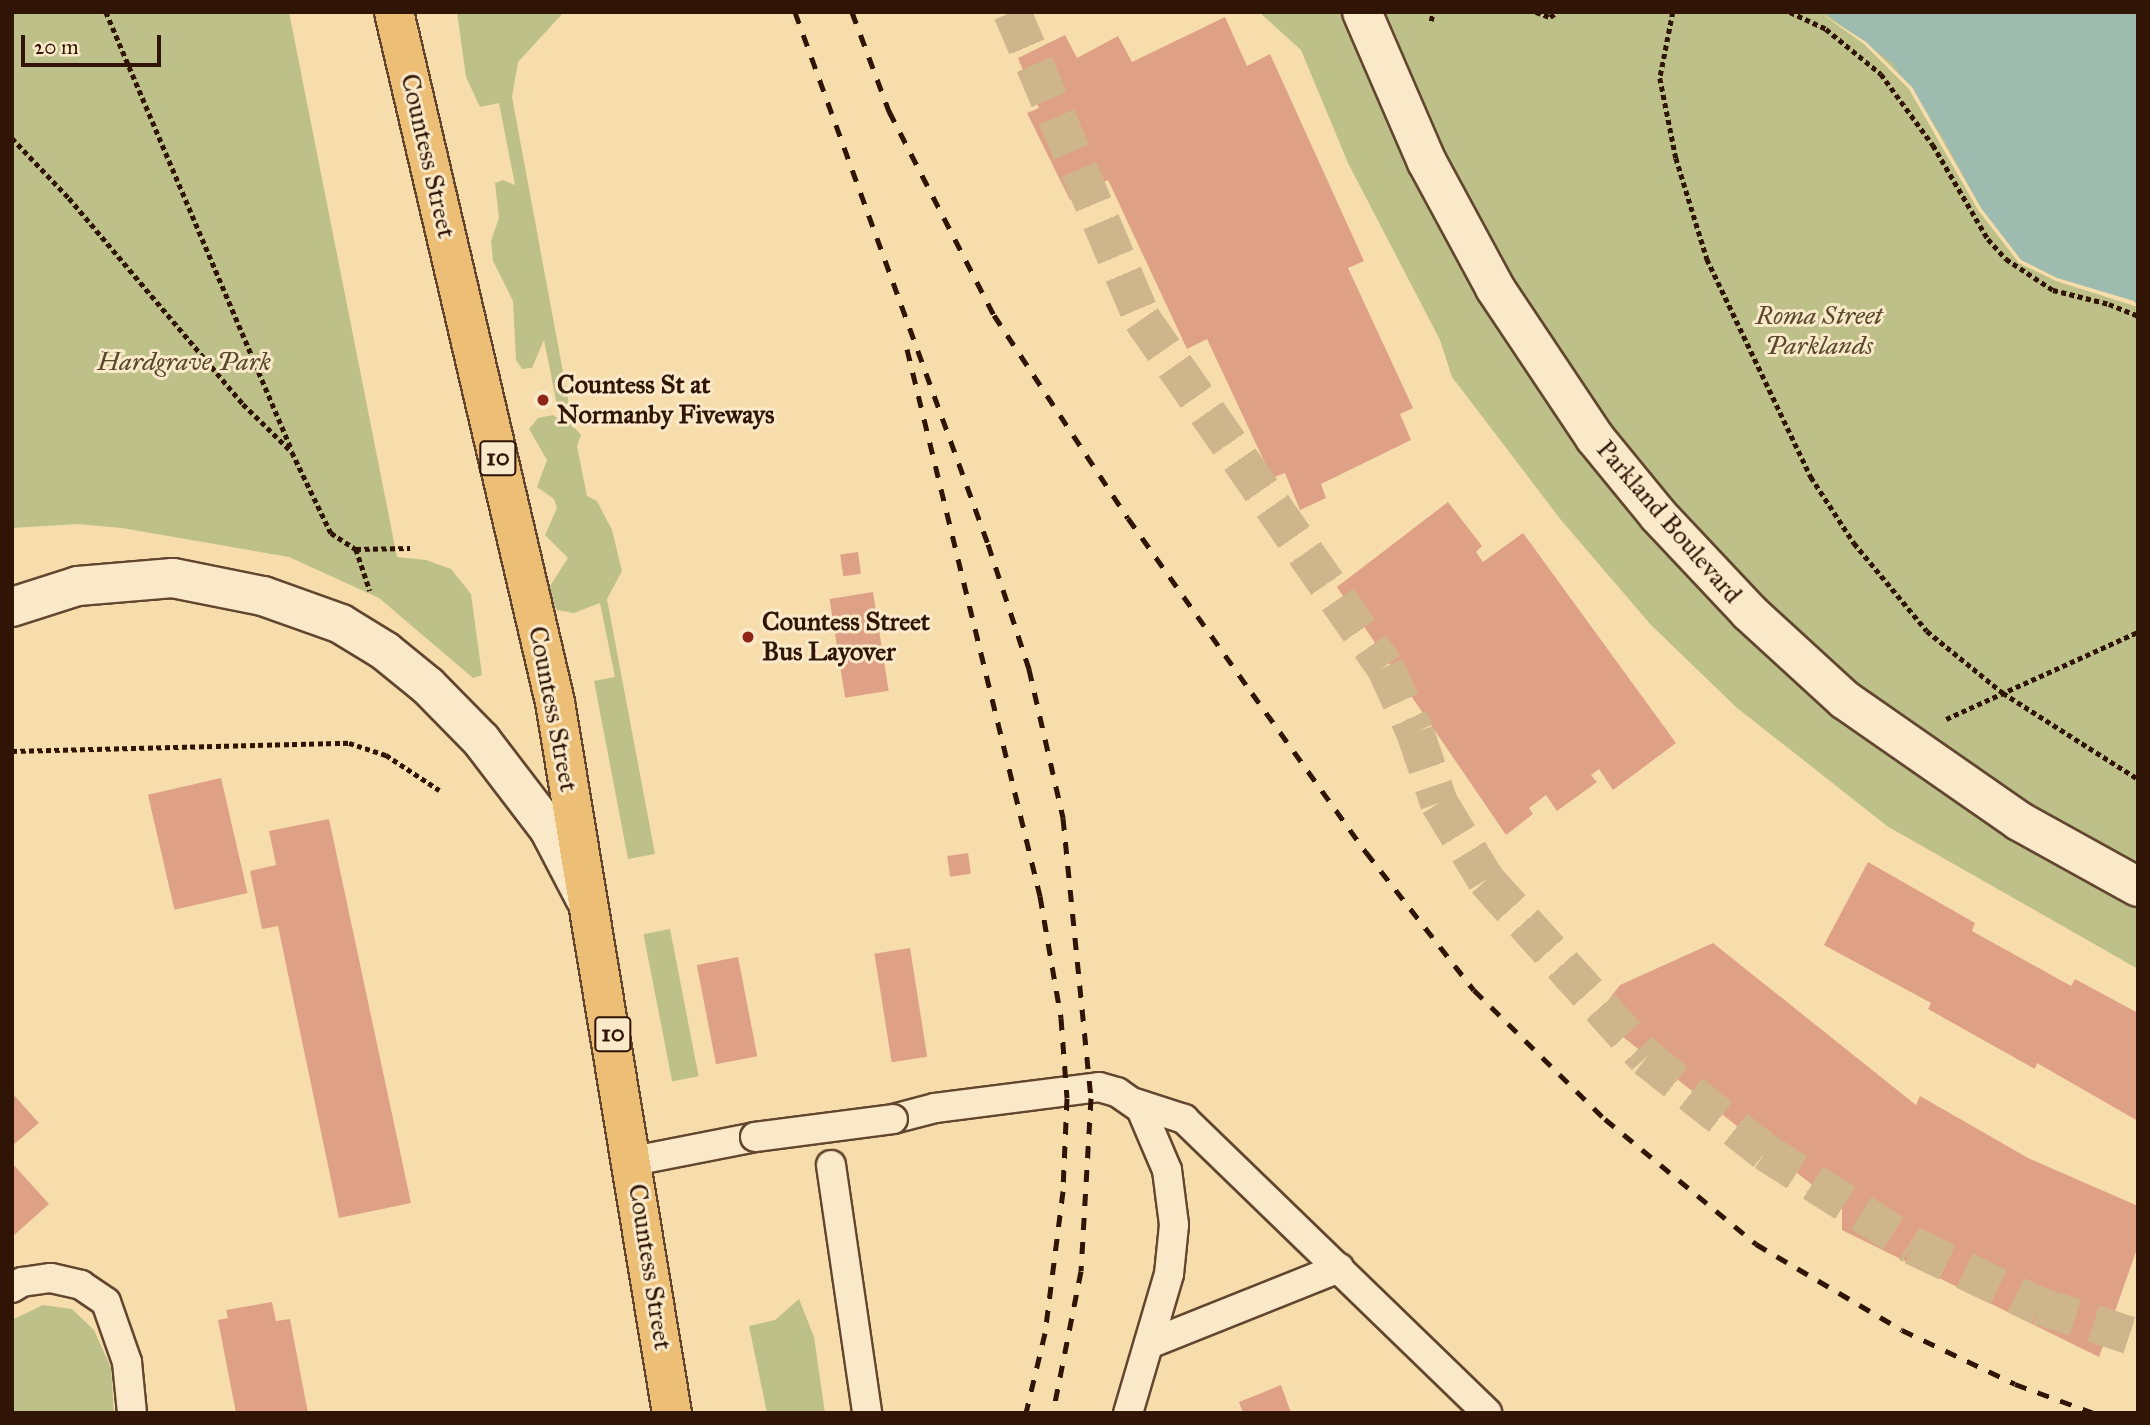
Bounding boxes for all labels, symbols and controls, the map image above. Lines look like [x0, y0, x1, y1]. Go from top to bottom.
scale bar [24, 21, 164, 65]
text: 20 m [34, 34, 79, 60]
street label: Countess Street [394, 71, 462, 241]
park label: Roma Street Parklands [1756, 300, 1882, 362]
park label: Hardgrave Park [97, 346, 271, 378]
place label: Countess St at Normanby Fiveways [557, 369, 775, 430]
marker: Countess St at Normanby Fiveways [535, 392, 551, 408]
street label: Parkland Boulevard [1590, 434, 1748, 610]
road number: 10 [479, 438, 517, 478]
place label: Countess Street Bus Layover [762, 606, 930, 668]
street label: Countess Street [522, 624, 584, 794]
marker: Countess Street Bus Layover [740, 629, 756, 645]
road number: 10 [594, 1014, 632, 1054]
street label: Countess Street [621, 1182, 679, 1352]

